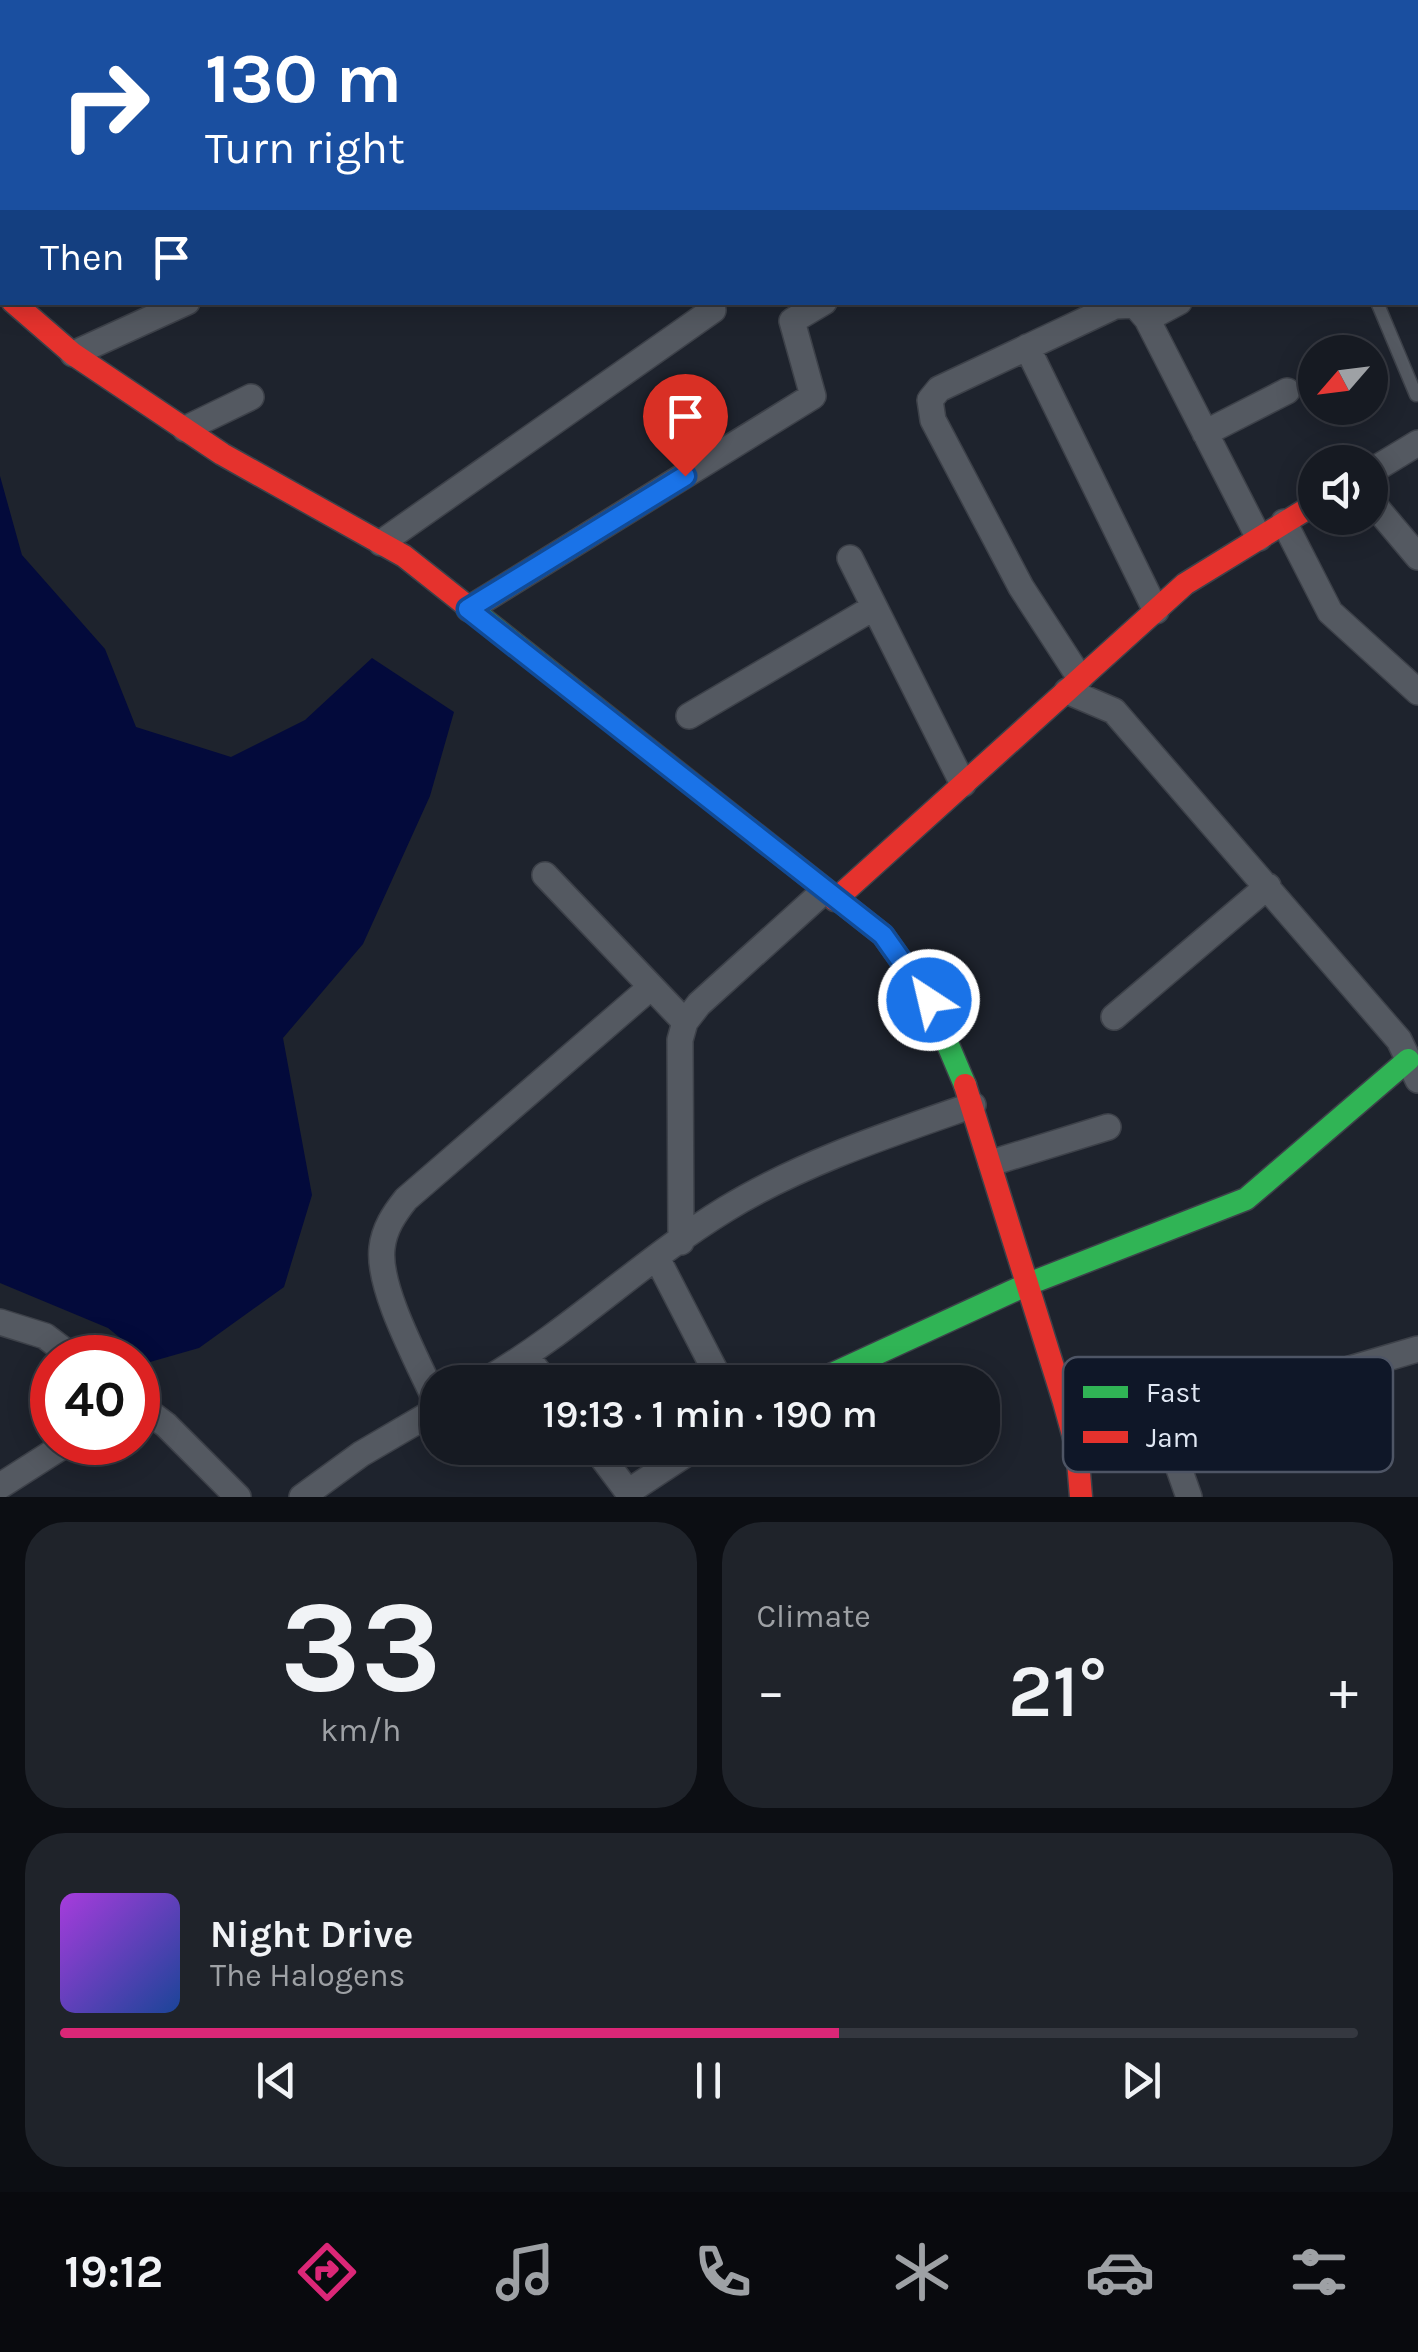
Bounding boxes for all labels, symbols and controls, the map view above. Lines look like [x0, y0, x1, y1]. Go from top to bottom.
text: 130 m [205, 38, 402, 120]
icon: right [40, 40, 170, 170]
text: Turn right [205, 122, 405, 174]
icon: arrive [144, 230, 199, 285]
text: Then [40, 235, 124, 280]
north arrow [1298, 335, 1388, 425]
map controls [1298, 335, 1388, 535]
pin [643, 374, 728, 477]
icon: arrive [658, 389, 713, 444]
button: sound [1298, 445, 1388, 535]
position arrow [877, 948, 981, 1052]
speed limit sign: 40 [30, 1335, 160, 1465]
legend [1063, 1357, 1393, 1472]
text: Fast [1146, 1376, 1201, 1409]
text: 19:13 · 1 min · 190 m [542, 1392, 878, 1437]
text: Jam [1146, 1421, 1199, 1454]
text: 33 [280, 1571, 442, 1723]
text: Climate [757, 1598, 871, 1635]
text: 21° [1008, 1647, 1107, 1735]
text: − [757, 1659, 785, 1723]
text: + [1329, 1659, 1358, 1723]
text: km/h [320, 1712, 401, 1749]
text: Night Drive [210, 1912, 413, 1957]
text: The Halogens [210, 1957, 405, 1994]
icon: previous [249, 2053, 304, 2108]
icon: pause [681, 2053, 736, 2108]
icon: next [1114, 2053, 1169, 2108]
icon: directions [292, 2237, 362, 2307]
icon: music [490, 2237, 560, 2307]
icon: phone [688, 2237, 758, 2307]
icon: climate [887, 2237, 957, 2307]
icon: car [1085, 2237, 1155, 2307]
icon: filters [1284, 2237, 1354, 2307]
text: 19:12 [64, 2246, 163, 2298]

